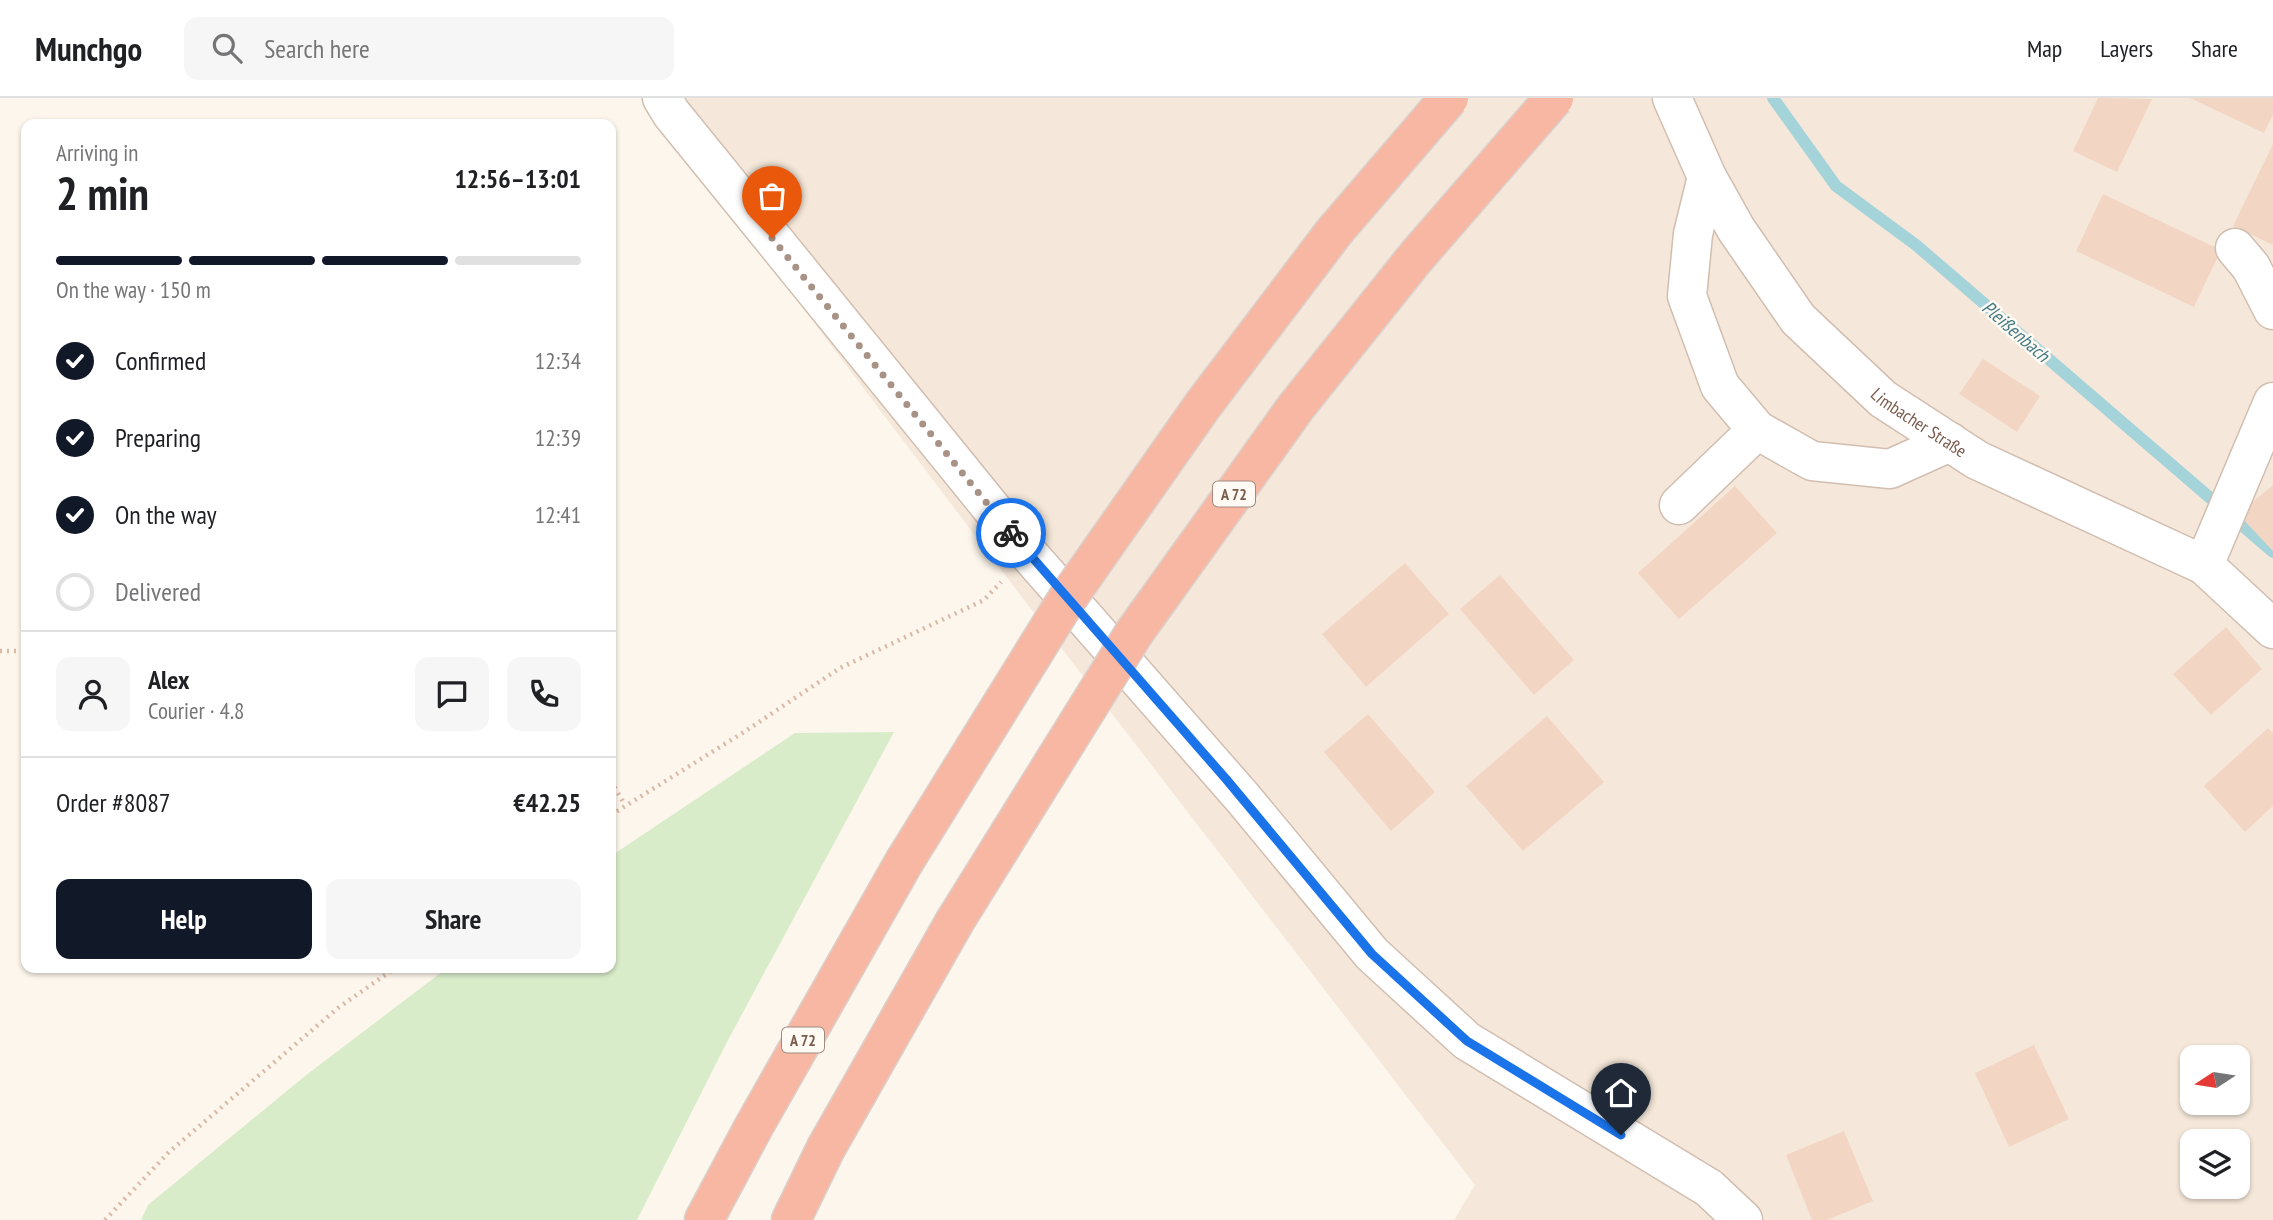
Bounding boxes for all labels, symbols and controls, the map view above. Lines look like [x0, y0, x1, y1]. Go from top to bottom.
search box [184, 17, 674, 80]
text: Munchgo [35, 27, 142, 70]
icon: search [208, 29, 246, 67]
text: Search here [264, 32, 370, 65]
text: Map [2027, 33, 2062, 64]
text: Layers [2100, 33, 2153, 64]
text: Share [2191, 33, 2238, 64]
text: Arriving in [56, 138, 138, 167]
text: 12:56–13:01 [454, 162, 581, 195]
text: 2 min [56, 163, 149, 223]
pin [742, 166, 802, 238]
icon: bag [753, 177, 791, 215]
text: On the way · 150 m [56, 275, 211, 304]
water label: Pleißenbach [1977, 295, 2056, 368]
icon: check [56, 342, 94, 380]
text: Confirmed [115, 344, 206, 377]
text: 12:34 [535, 346, 581, 375]
street label: Limbacher Straße [1867, 383, 1971, 462]
icon: check [56, 419, 94, 457]
text: Preparing [115, 421, 201, 454]
text: 12:39 [535, 423, 581, 452]
road number: A 72 [1213, 482, 1255, 506]
icon: check [56, 496, 94, 534]
text: On the way [115, 498, 217, 531]
courier [976, 498, 1046, 568]
text: 12:41 [535, 500, 581, 529]
icon: bike [992, 514, 1030, 552]
text: Delivered [115, 575, 201, 608]
button: person [56, 657, 130, 731]
button: chat [415, 657, 489, 731]
button: phone [507, 657, 581, 731]
text: Alex [148, 663, 189, 696]
text: Courier · 4.8 [148, 696, 244, 725]
text: Order #8087 [56, 786, 171, 819]
text: €42.25 [513, 786, 581, 819]
button: Help [56, 879, 312, 959]
button: Share [326, 879, 581, 959]
road number: A 72 [782, 1028, 824, 1052]
north arrow [2180, 1045, 2250, 1115]
map controls [2180, 1045, 2250, 1199]
pin [1591, 1063, 1651, 1135]
icon: home [1602, 1074, 1640, 1112]
button: layers [2180, 1129, 2250, 1199]

